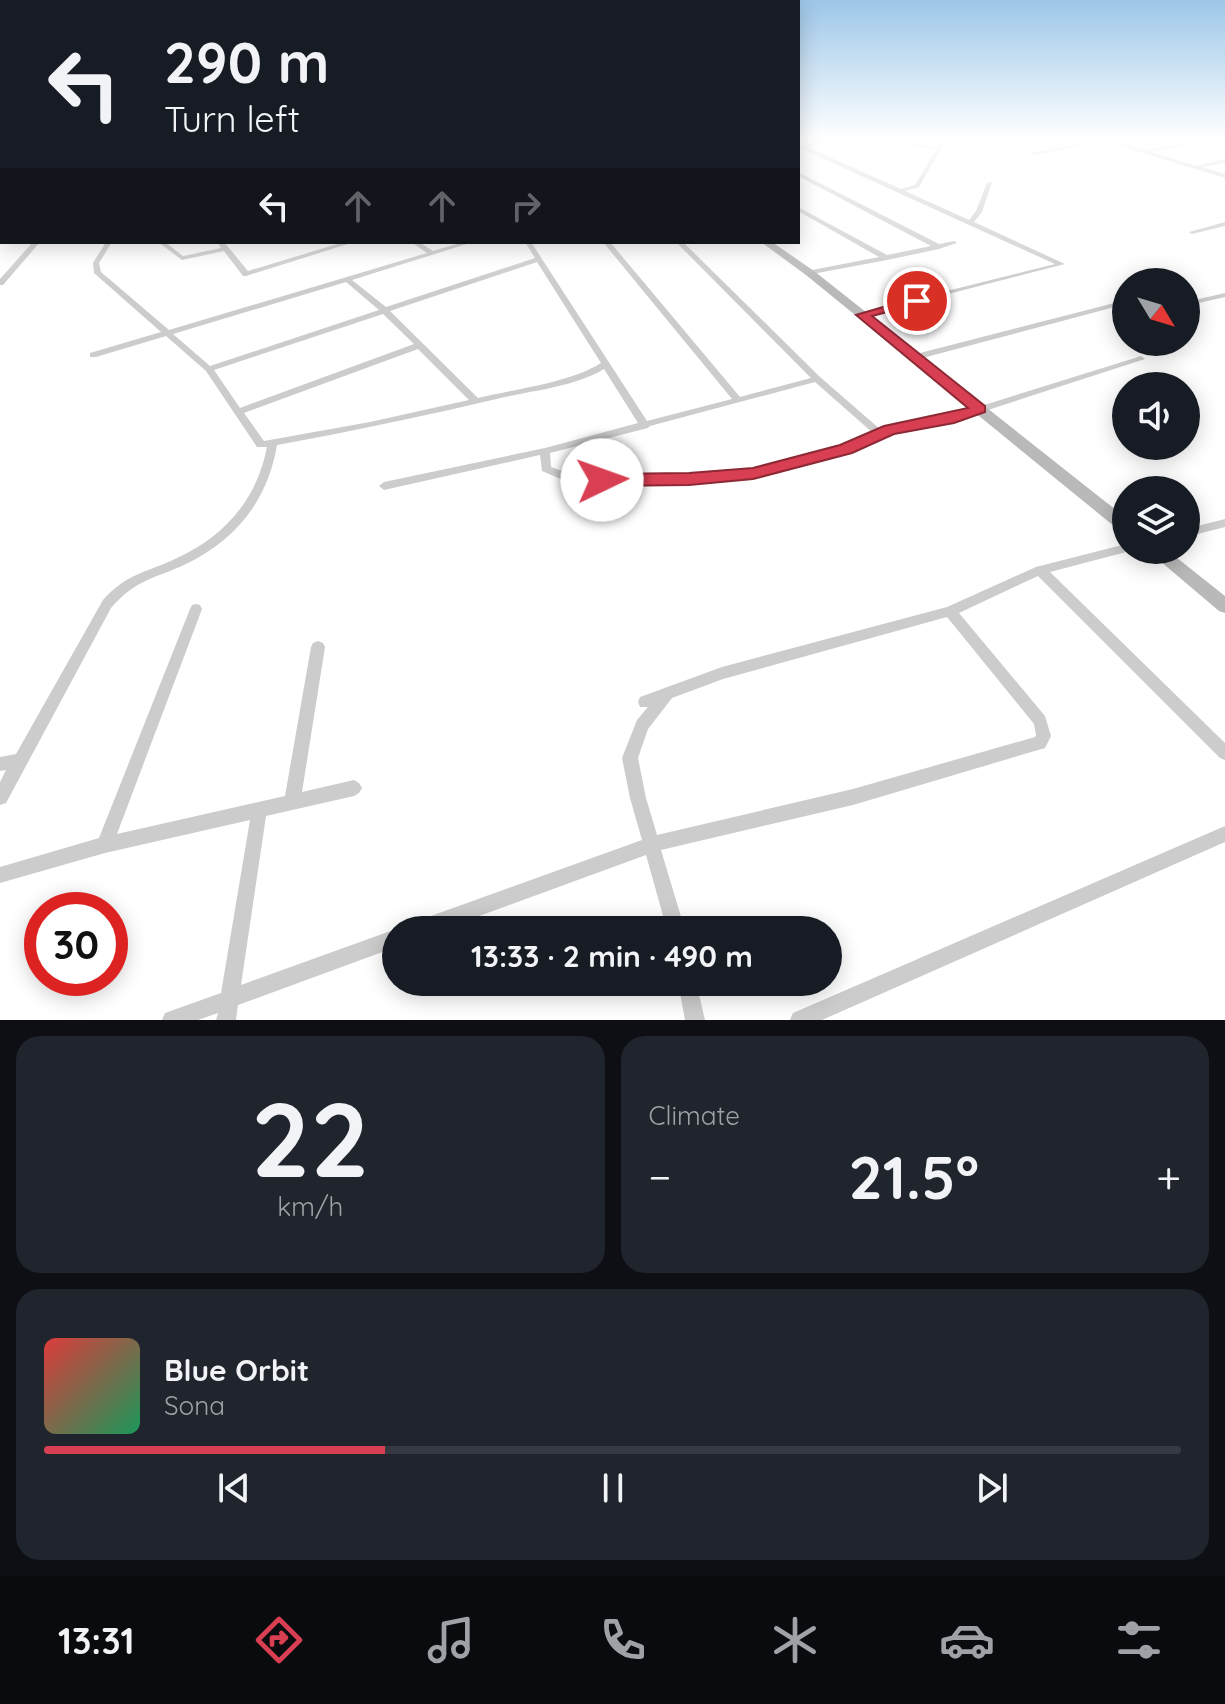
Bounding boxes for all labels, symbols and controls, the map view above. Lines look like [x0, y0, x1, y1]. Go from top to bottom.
text: 290 m [164, 27, 329, 97]
icon: left [32, 32, 136, 136]
text: Turn left [164, 96, 300, 141]
icon: left [252, 184, 296, 228]
icon: ahead [336, 184, 380, 228]
icon: ahead [420, 184, 464, 228]
icon: right [504, 184, 548, 228]
pin [883, 267, 951, 335]
north arrow [1112, 268, 1200, 356]
map controls [1112, 268, 1200, 564]
icon: arrive [895, 279, 939, 323]
button: sound [1112, 372, 1200, 460]
position arrow [560, 438, 644, 522]
button: layers [1112, 476, 1200, 564]
speed limit sign: 30 [24, 892, 128, 996]
text: 13:33 · 2 min · 490 m [471, 937, 753, 975]
text: 22 [251, 1073, 369, 1203]
text: Climate [649, 1099, 740, 1132]
text: 21.5° [849, 1139, 979, 1214]
text: − [649, 1149, 671, 1204]
text: + [1156, 1149, 1181, 1204]
text: km/h [277, 1190, 343, 1223]
text: Blue Orbit [164, 1351, 309, 1389]
text: Sona [164, 1389, 225, 1422]
icon: previous [212, 1466, 256, 1510]
icon: pause [591, 1466, 635, 1510]
icon: next [970, 1466, 1014, 1510]
icon: directions [251, 1612, 307, 1668]
icon: music [423, 1612, 479, 1668]
icon: phone [595, 1612, 651, 1668]
icon: climate [767, 1612, 823, 1668]
icon: car [939, 1612, 995, 1668]
icon: filters [1111, 1612, 1167, 1668]
text: 13:31 [58, 1618, 135, 1663]

